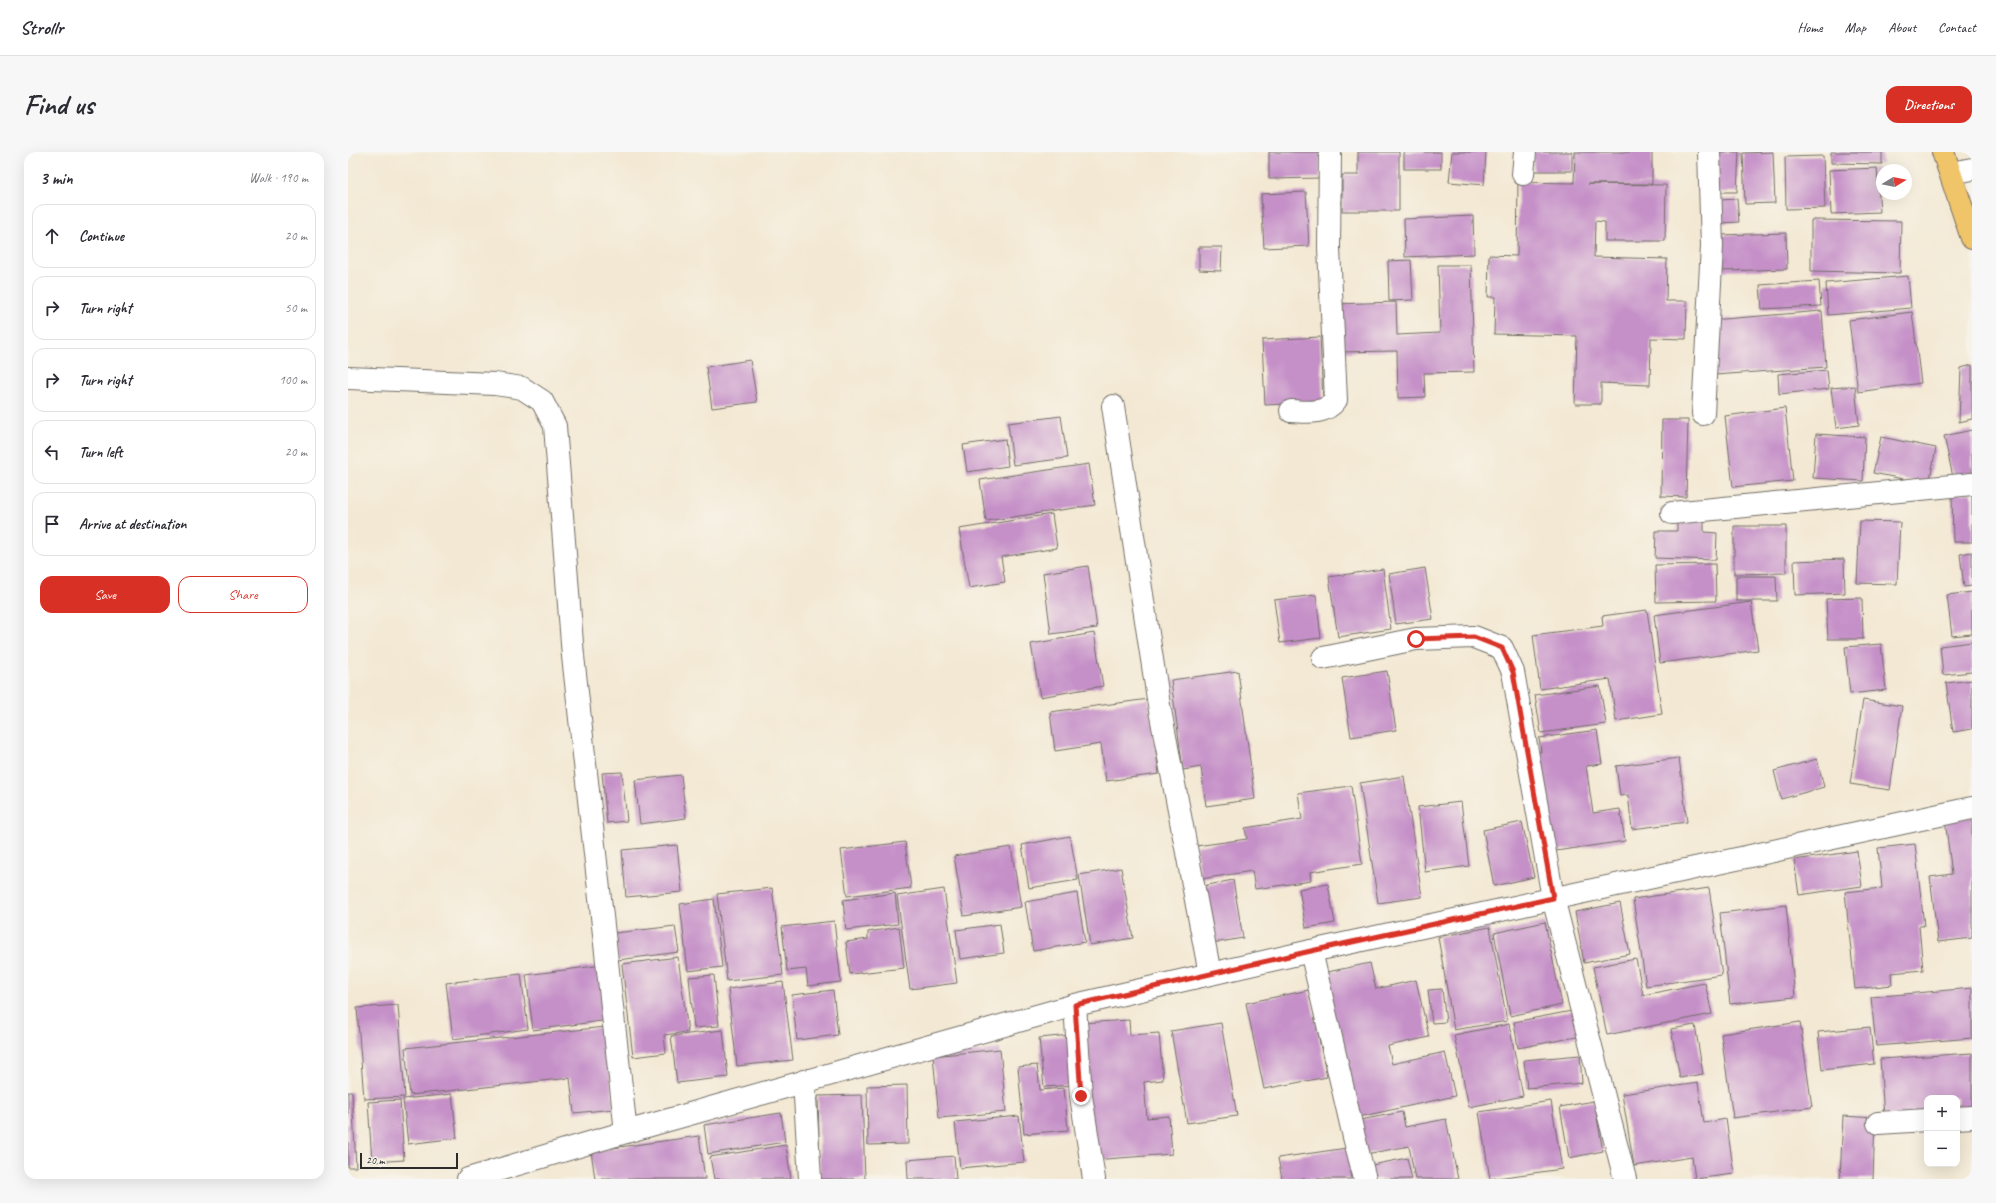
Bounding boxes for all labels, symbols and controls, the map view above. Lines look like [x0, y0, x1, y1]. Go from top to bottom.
text: Strollr [20, 16, 63, 40]
text: Home [1797, 19, 1823, 36]
text: Map [1845, 19, 1866, 36]
text: About [1888, 19, 1916, 36]
text: Contact [1938, 19, 1976, 36]
button: Directions [1886, 86, 1972, 123]
text: Find us [24, 87, 94, 122]
north arrow [1876, 164, 1912, 200]
text: 3 min [40, 168, 73, 189]
text: Walk · 190 m [249, 170, 308, 186]
icon: ahead [41, 225, 63, 247]
text: Continue [79, 227, 124, 246]
text: 20 m [285, 228, 307, 244]
icon: right [41, 297, 63, 319]
text: Turn right [79, 299, 132, 318]
text: 50 m [285, 300, 307, 316]
icon: right [41, 369, 63, 391]
text: Turn right [79, 371, 132, 390]
text: 100 m [279, 372, 307, 388]
icon: left [41, 441, 63, 463]
text: Turn left [79, 443, 122, 462]
text: 20 m [285, 444, 307, 460]
icon: arrive [41, 513, 63, 535]
text: Arrive at destination [79, 515, 186, 534]
button: Save [40, 576, 170, 613]
button: Share [178, 576, 308, 613]
route start [1407, 630, 1425, 648]
route end [1072, 1087, 1090, 1105]
map controls [1924, 1095, 1960, 1167]
button: + [1924, 1095, 1960, 1131]
button: − [1924, 1131, 1960, 1167]
scale bar [360, 1151, 458, 1170]
text: 20 m [366, 1153, 385, 1167]

